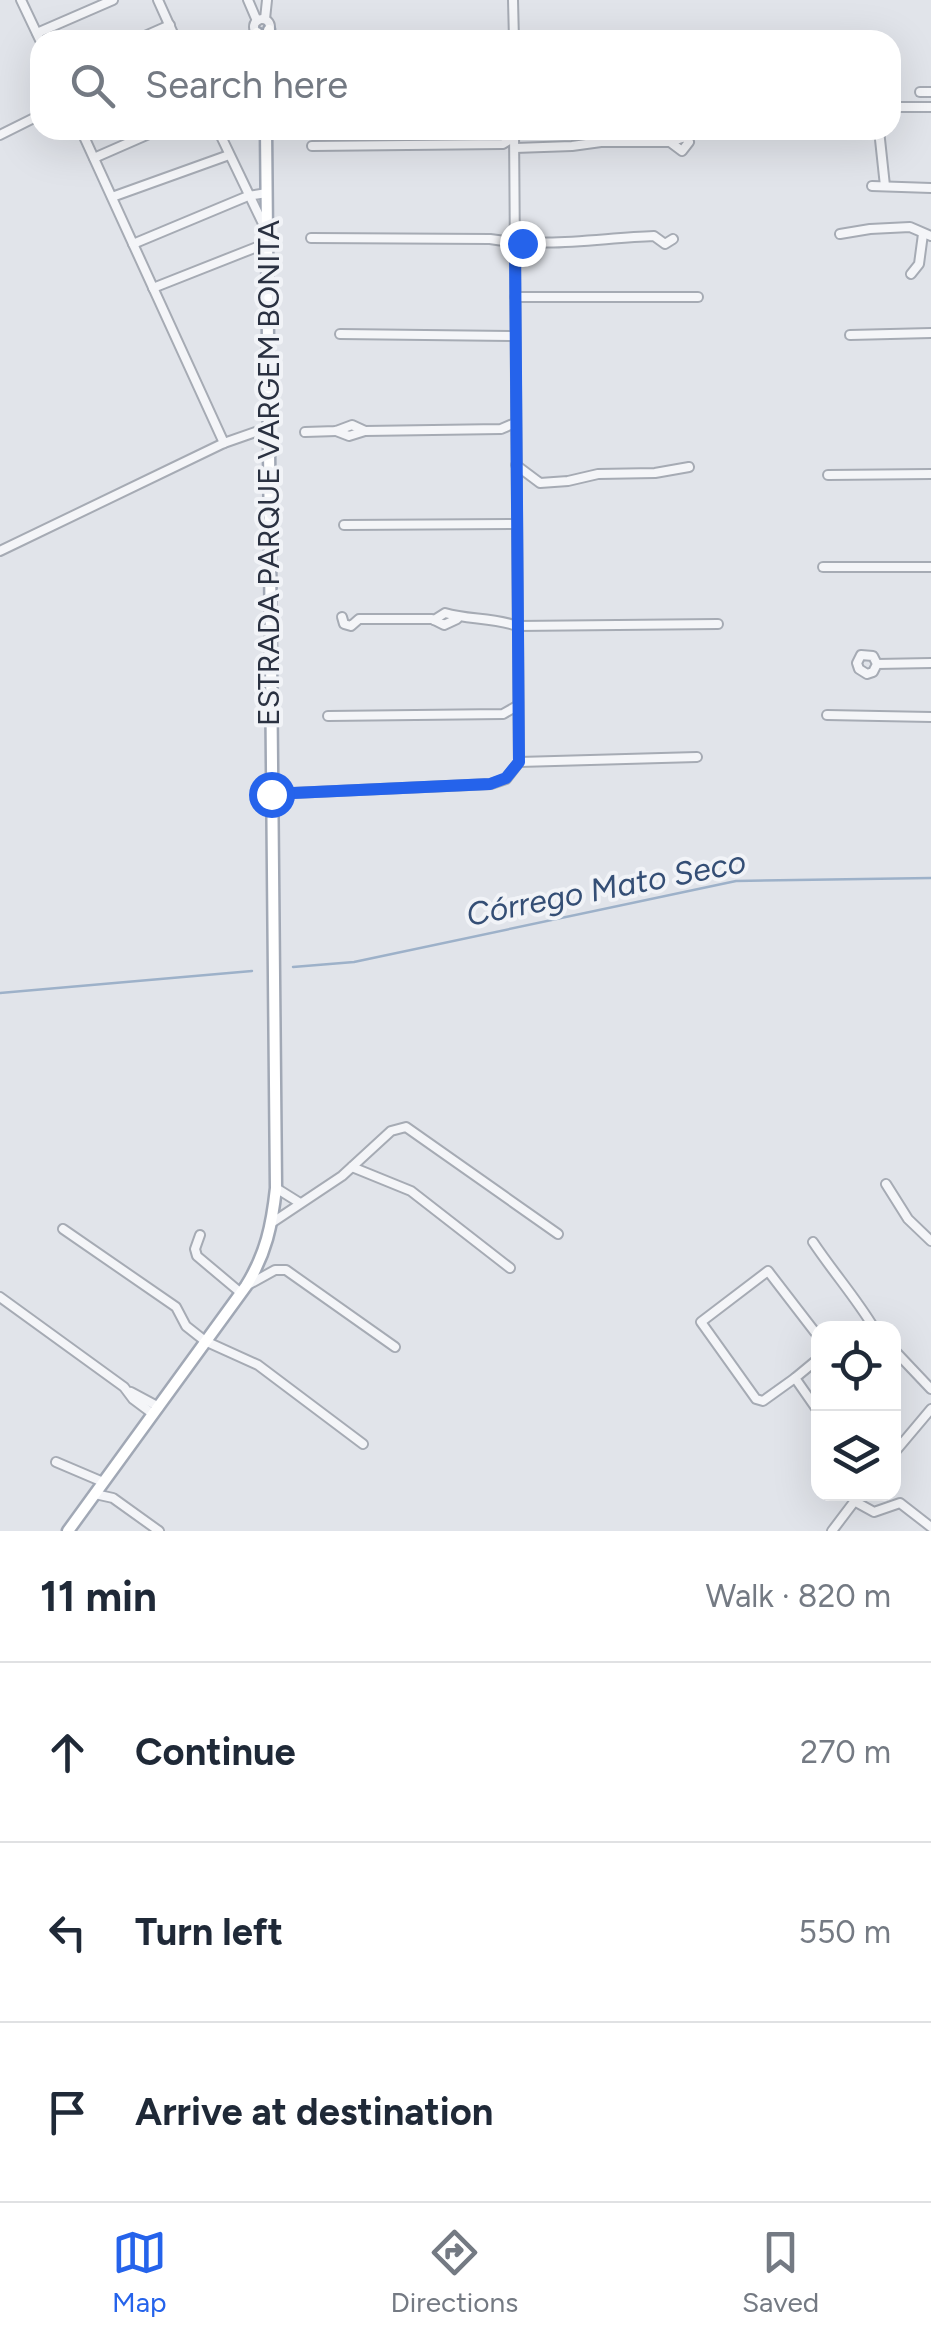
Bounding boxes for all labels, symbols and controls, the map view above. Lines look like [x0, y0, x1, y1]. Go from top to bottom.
search box [30, 30, 901, 140]
icon: search [65, 58, 120, 113]
text: Search here [145, 62, 348, 108]
street label: ESTRADA PARQUE VARGEM BONITA [250, 219, 287, 726]
route end [500, 221, 546, 267]
route start [249, 772, 295, 818]
water label: Córrego Mato Seco [463, 842, 749, 934]
map controls [811, 1321, 901, 1501]
button: locate [811, 1321, 901, 1411]
button: layers [811, 1411, 901, 1501]
text: 11 min [40, 1571, 157, 1622]
text: Walk · 820 m [706, 1577, 891, 1615]
icon: ahead [40, 1725, 95, 1780]
text: Continue [135, 1729, 296, 1775]
text: 270 m [800, 1733, 891, 1771]
icon: left [40, 1905, 95, 1960]
text: Turn left [135, 1909, 283, 1955]
text: 550 m [799, 1913, 891, 1951]
icon: arrive [40, 2085, 95, 2140]
text: Arrive at destination [135, 2089, 493, 2135]
tab: Map [112, 2225, 167, 2319]
tab: Directions [391, 2225, 518, 2319]
tab: Saved [742, 2225, 819, 2319]

